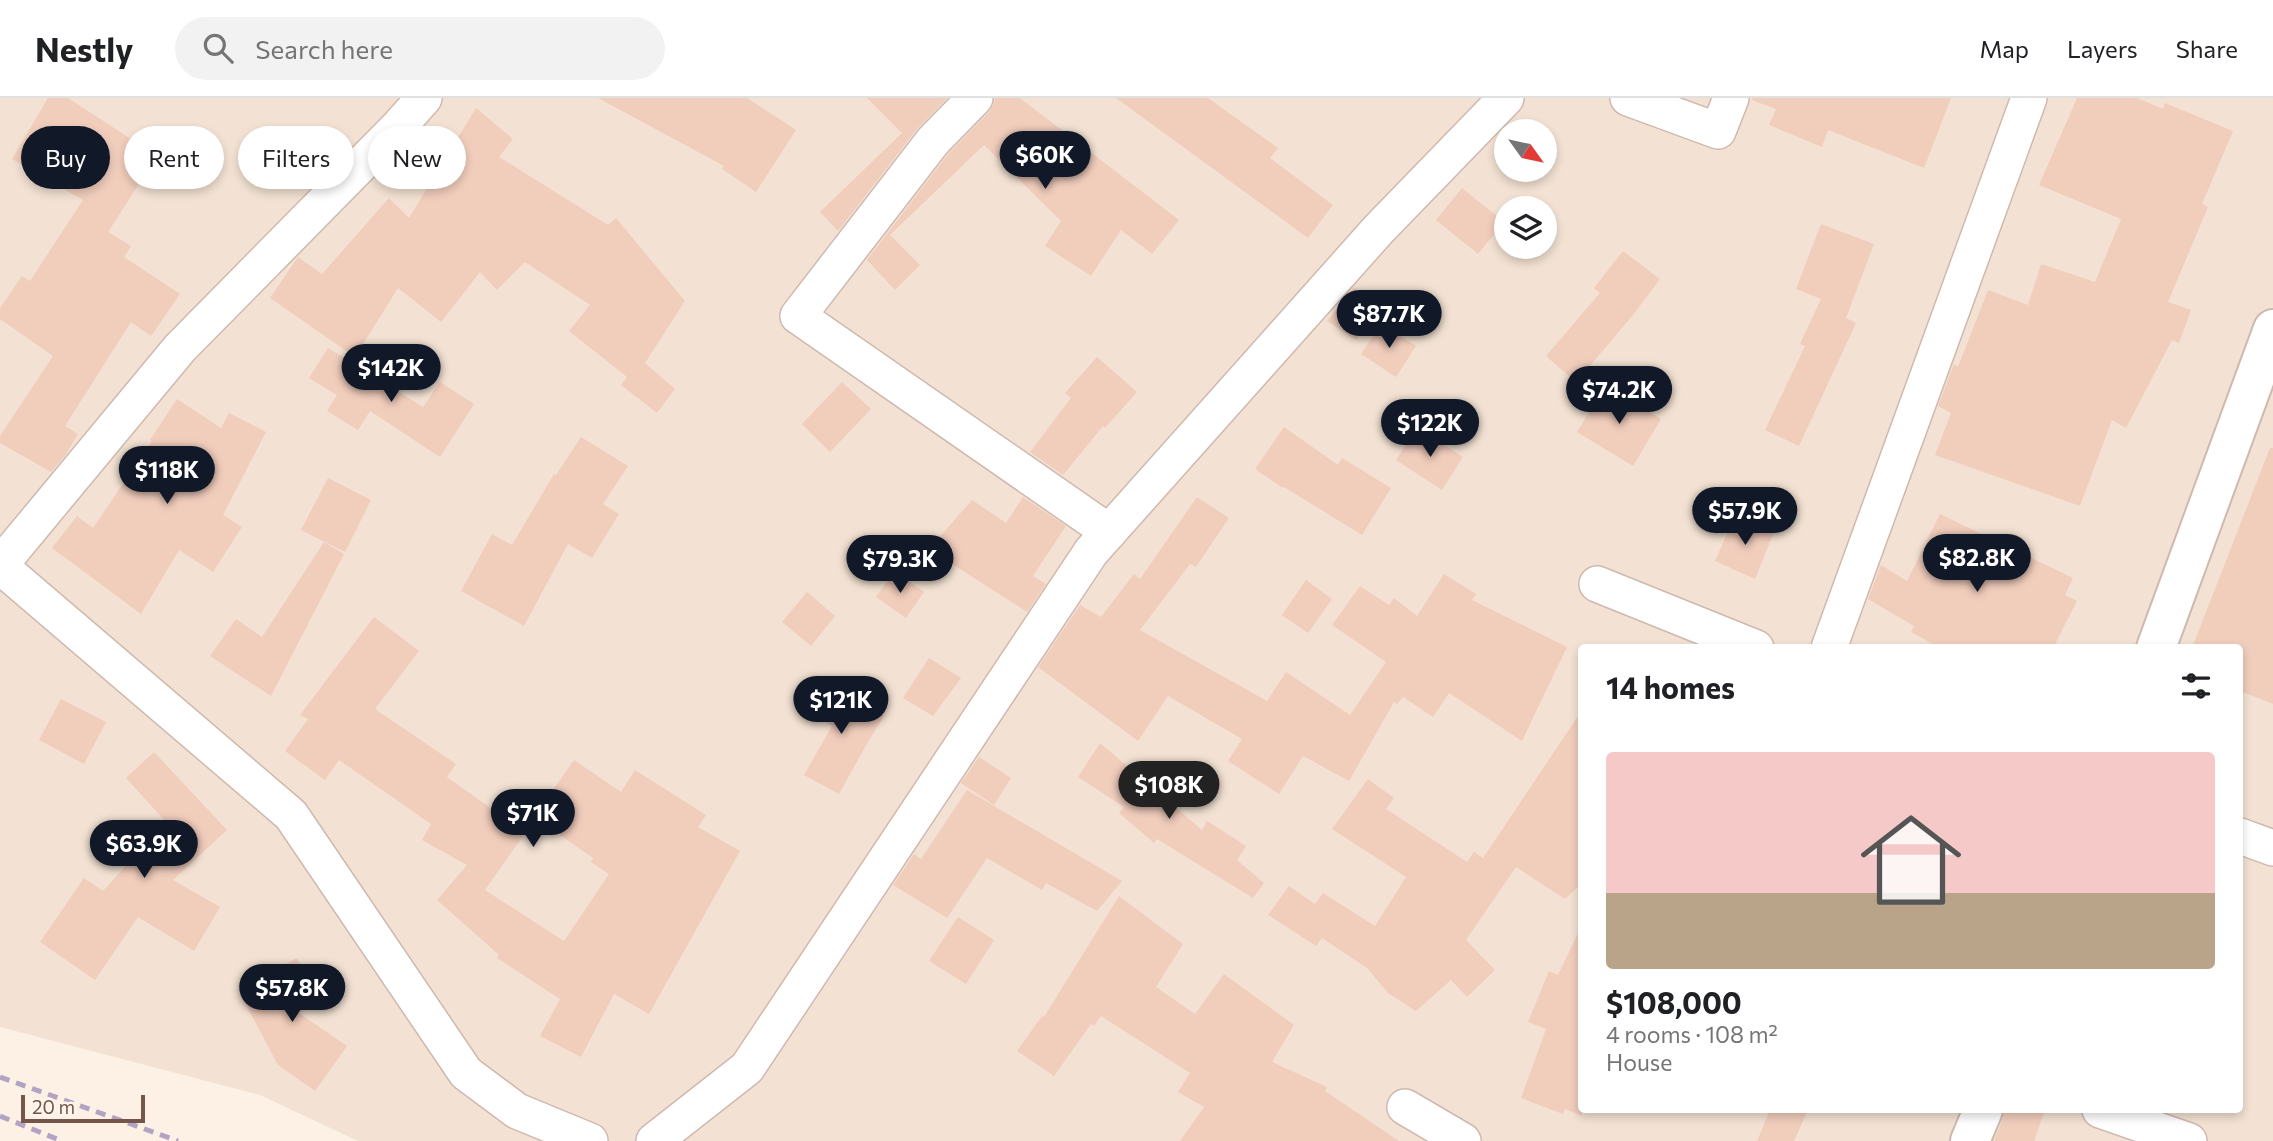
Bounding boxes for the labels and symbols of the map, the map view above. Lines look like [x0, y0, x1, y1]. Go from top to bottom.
north arrow [1494, 119, 1558, 182]
pin: $60K [1004, 132, 1086, 191]
pin: $87.7K [1332, 290, 1446, 350]
pin: $142K [342, 344, 440, 404]
pin: $74.2K [1562, 366, 1676, 426]
pin: $122K [1381, 400, 1479, 459]
pin: $118K [118, 446, 216, 506]
pin: $57.9K [1688, 488, 1802, 547]
pin: $82.8K [1920, 534, 2034, 594]
pin: $79.3K [843, 536, 957, 595]
pin: $121K [792, 676, 890, 736]
pin: $108K [1120, 762, 1218, 821]
pin: $71K [492, 790, 574, 849]
pin: $63.9K [87, 820, 201, 880]
pin: $57.8K [235, 964, 349, 1024]
scale bar [21, 1092, 145, 1124]

